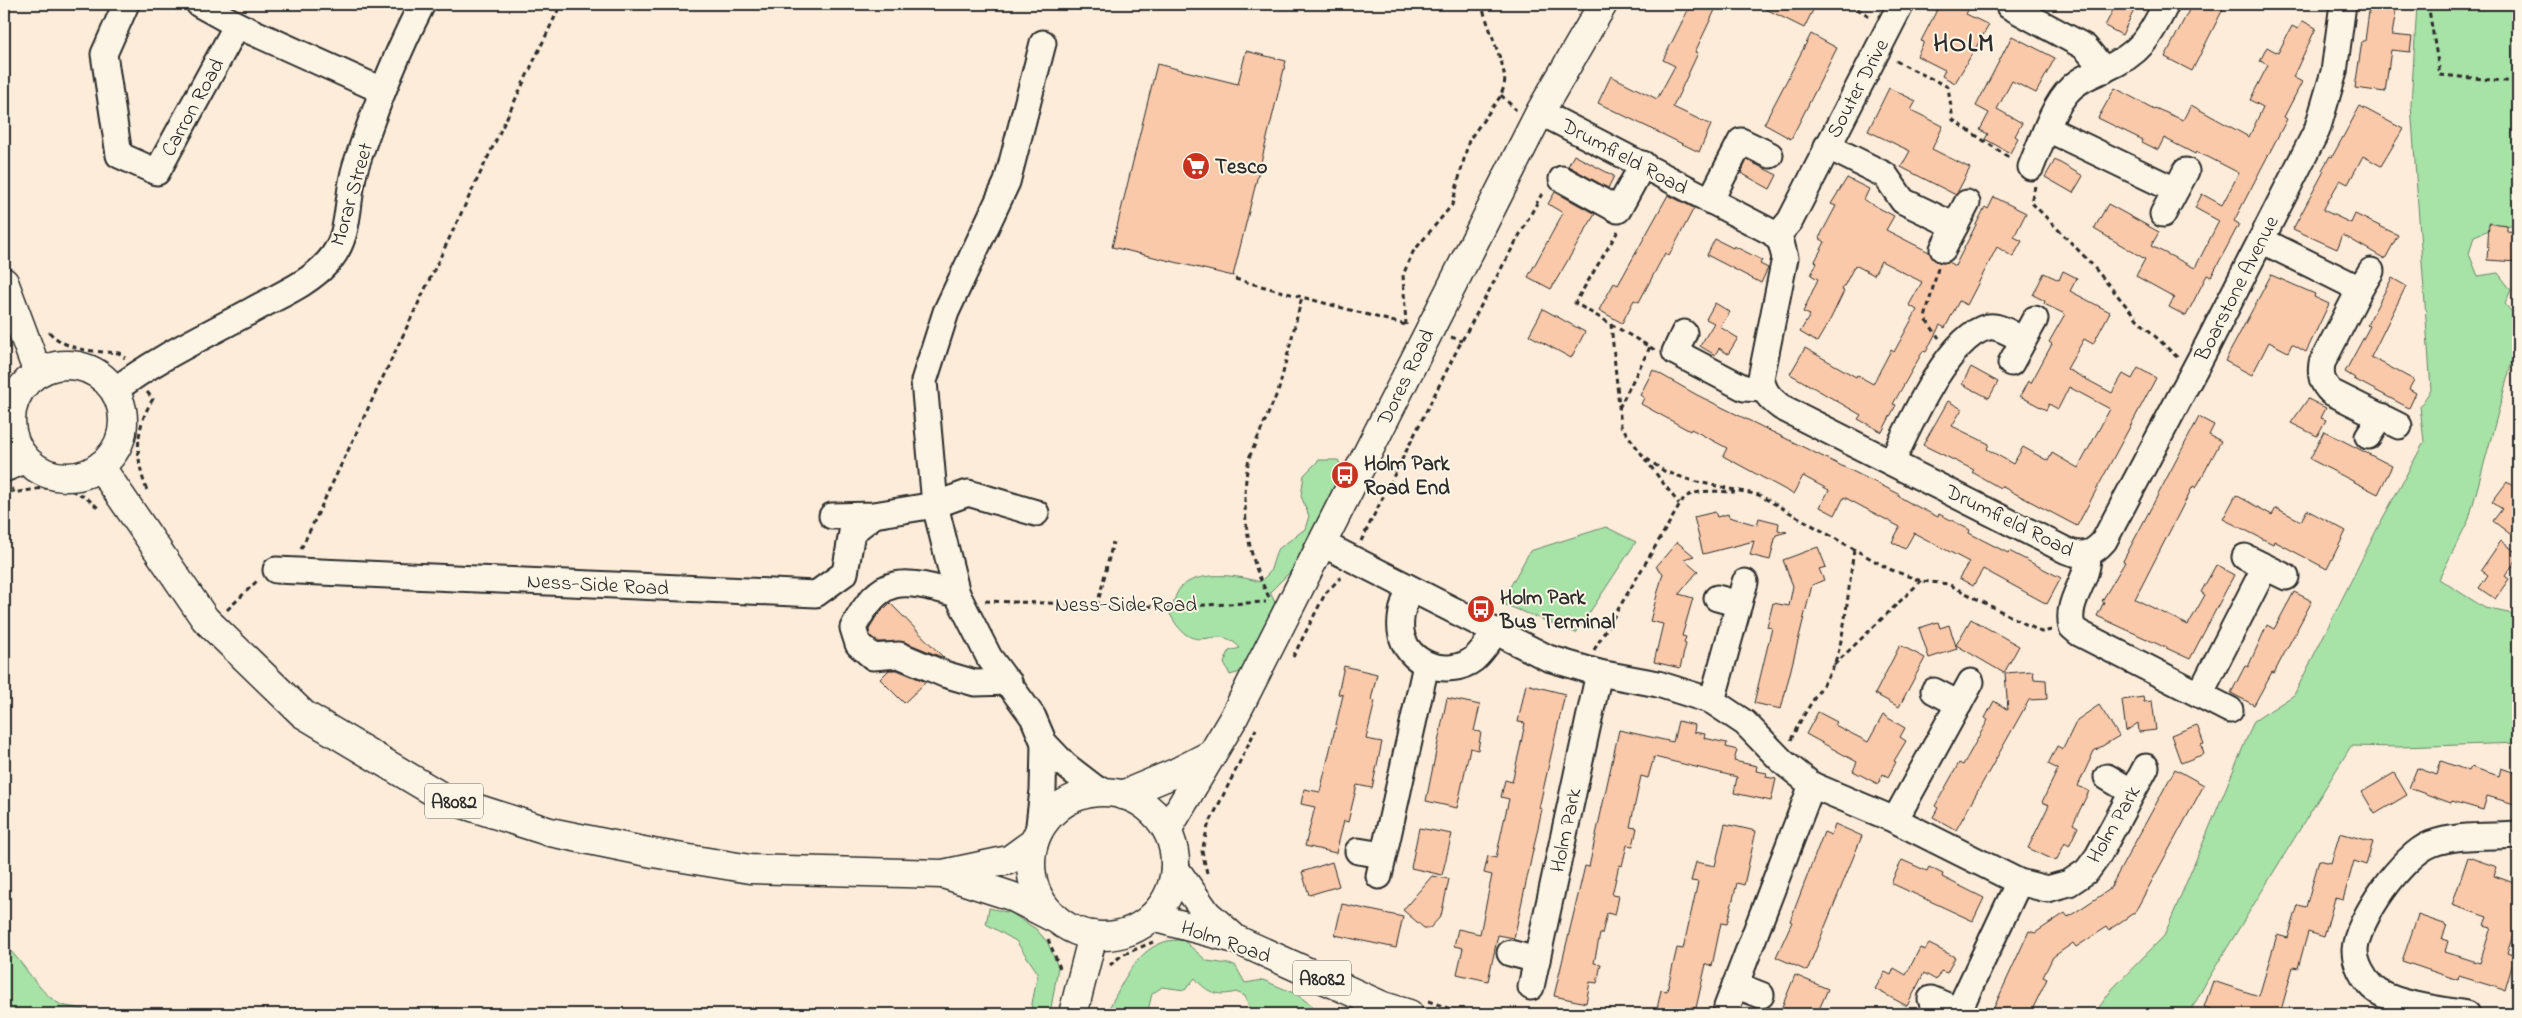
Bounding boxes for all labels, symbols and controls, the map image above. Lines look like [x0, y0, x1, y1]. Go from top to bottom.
district label: HOLM [1933, 26, 1995, 64]
street label: Souter Drive [1820, 34, 1898, 144]
street label: Carron Road [154, 53, 233, 163]
street label: Drumfield Road [1555, 111, 1693, 204]
street label: Morar Street [324, 139, 382, 250]
supermarket icon: Tesco [1181, 151, 1211, 181]
place label: Tesco [1215, 153, 1267, 183]
street label: Boarstone Avenue [2188, 211, 2288, 368]
street label: Dores Road [1370, 324, 1443, 432]
place label: Holm Park Road End [1364, 450, 1450, 504]
bus stop icon: Holm Park Road End [1330, 460, 1360, 490]
street label: Drumfield Road [1939, 477, 2079, 566]
street label: Ness-Side Road [526, 567, 670, 605]
place label: Holm Park Bus Terminal [1499, 584, 1616, 638]
street label: Ness-Side Road [1055, 591, 1197, 621]
bus stop icon: Holm Park Bus Terminal [1466, 594, 1496, 624]
street label: Holm Park [2080, 780, 2150, 870]
road number: A8082 [425, 784, 483, 818]
street label: Holm Park [1543, 785, 1591, 875]
street label: Holm Road [1176, 914, 1274, 972]
road number: A8082 [1293, 960, 1351, 996]

